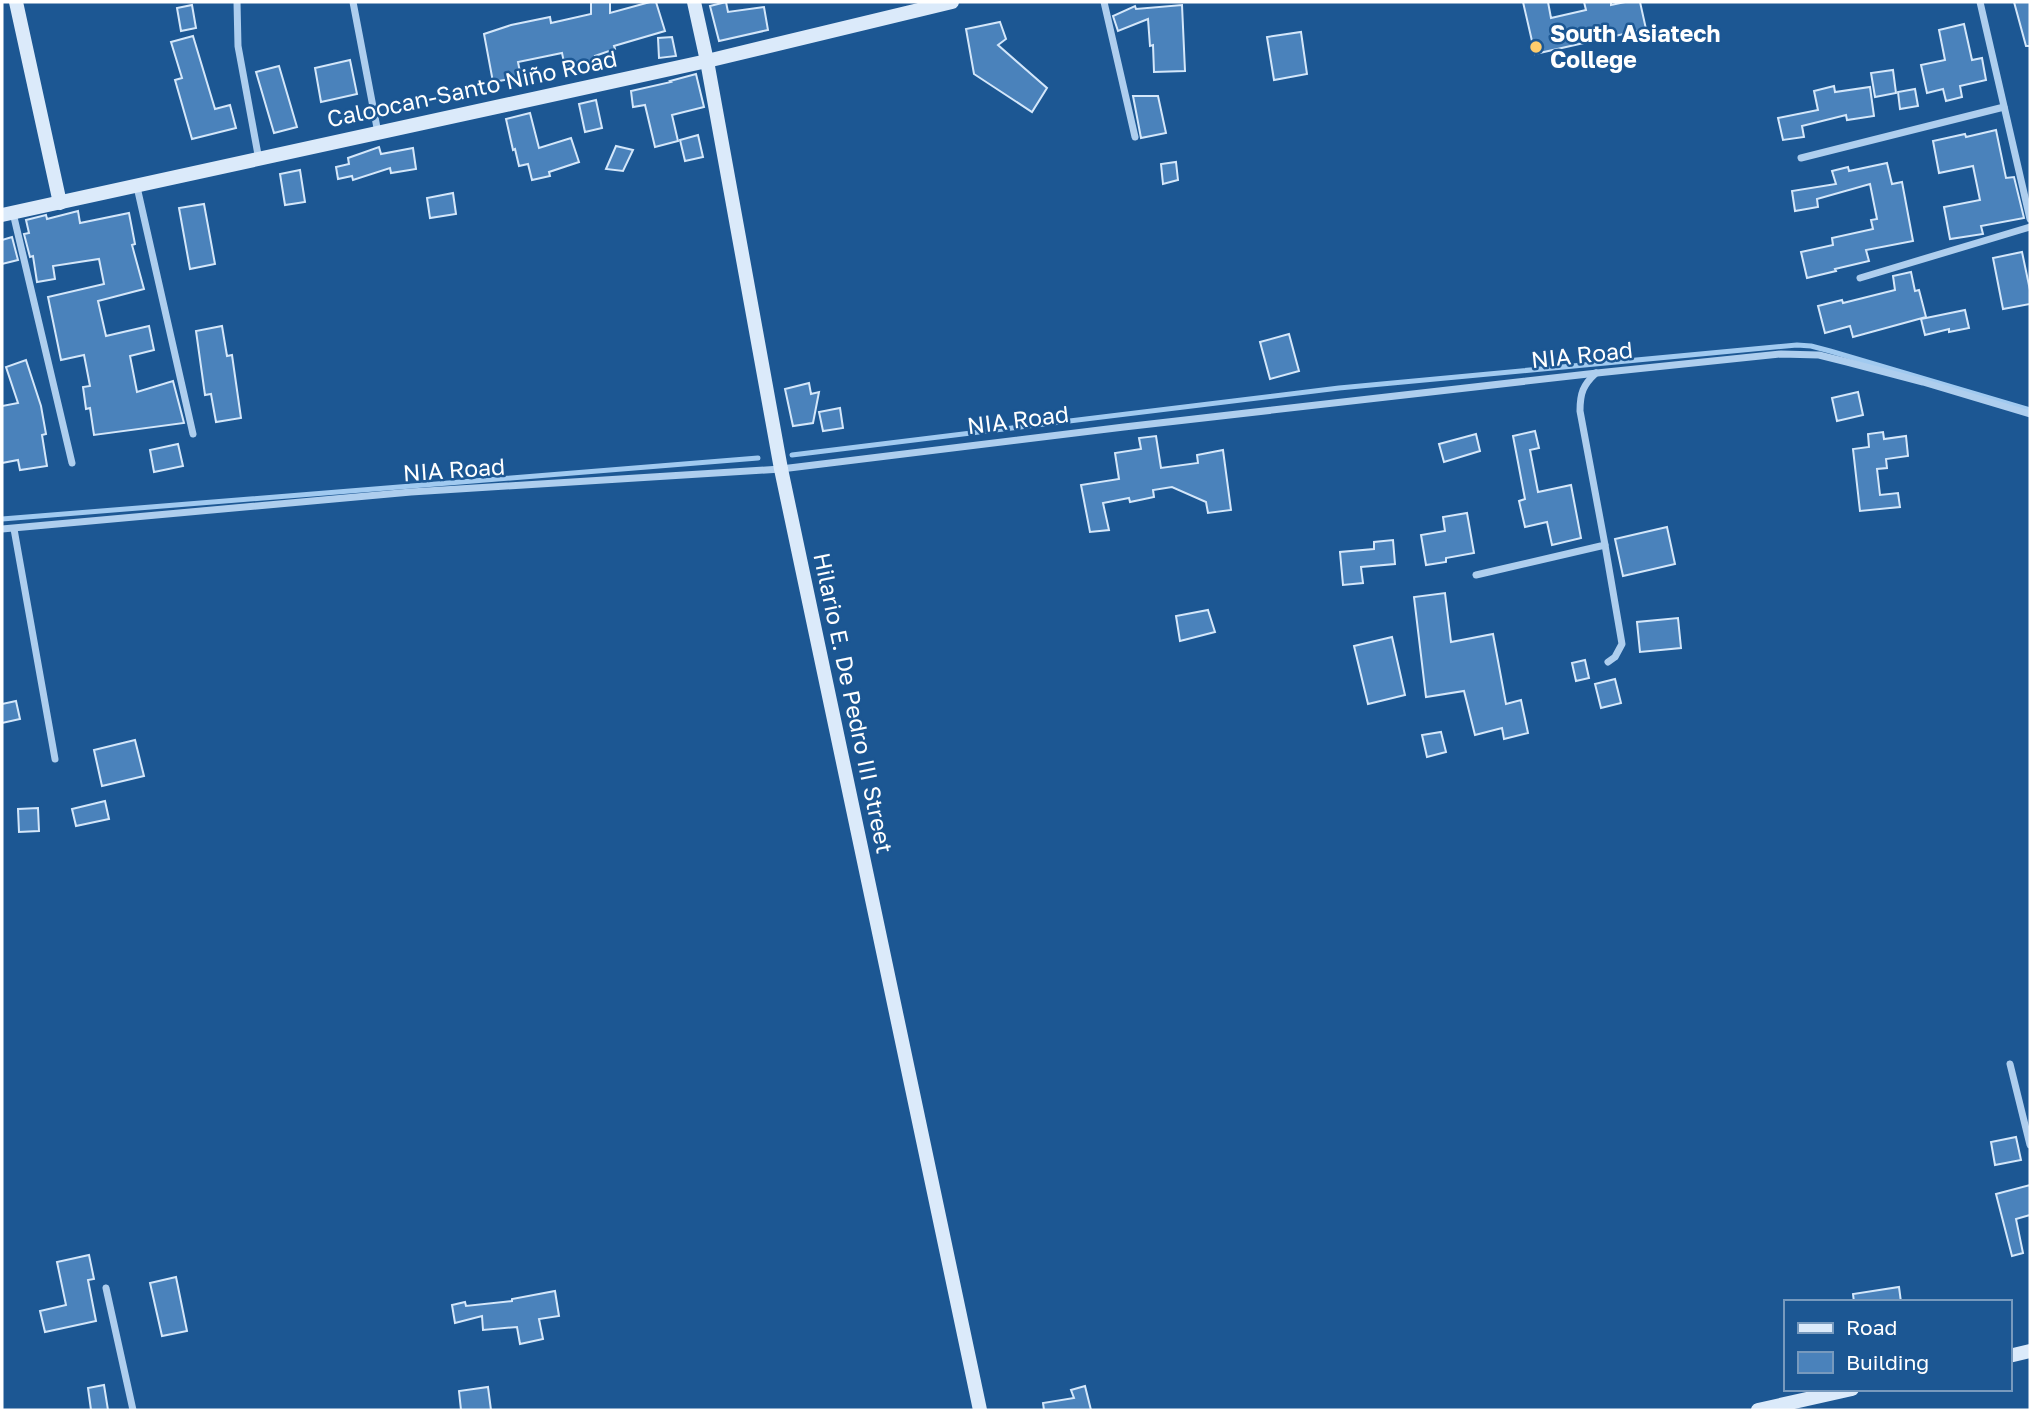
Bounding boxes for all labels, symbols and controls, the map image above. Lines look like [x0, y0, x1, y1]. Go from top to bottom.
place label: South Asiatech College [1550, 19, 1720, 73]
marker: South Asiatech College [1528, 39, 1544, 55]
street label: Caloocan-Santo Niño Road [324, 44, 619, 132]
street label: NIA Road [1530, 335, 1634, 373]
street label: NIA Road [965, 399, 1070, 439]
street label: NIA Road [402, 451, 506, 487]
street label: Hilario E. De Pedro III Street [808, 550, 900, 856]
legend [1784, 1300, 2011, 1391]
text: Road [1846, 1314, 1897, 1340]
text: Building [1846, 1349, 1929, 1375]

